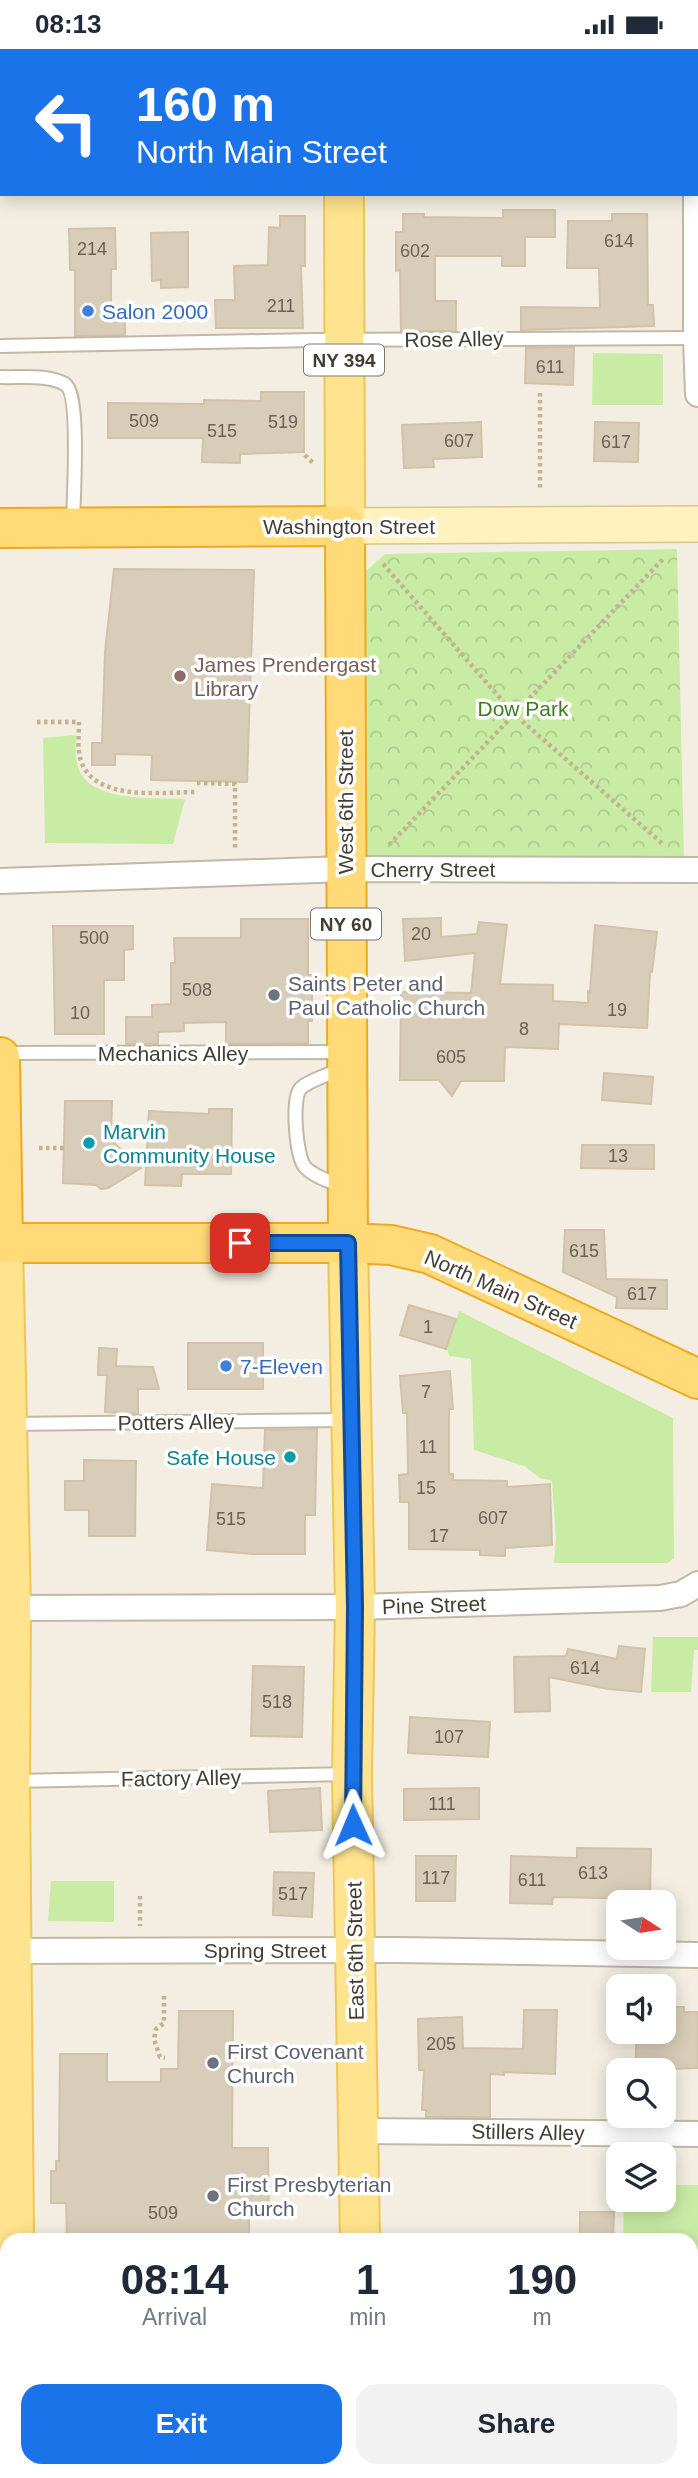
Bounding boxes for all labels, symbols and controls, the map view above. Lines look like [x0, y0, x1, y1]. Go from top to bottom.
text: 08:13 [35, 9, 102, 39]
icon: left [21, 77, 112, 168]
text: 160 m [136, 77, 275, 131]
text: North Main Street [136, 134, 387, 170]
house number: 614 [604, 231, 634, 251]
house number: 214 [77, 239, 107, 259]
house number: 602 [400, 241, 430, 261]
house number: 211 [267, 296, 295, 316]
place label: Salon 2000 [102, 300, 208, 323]
marker: Salon 2000 [80, 303, 96, 319]
street label: Rose Alley [404, 327, 504, 351]
road number: NY 394 [304, 345, 384, 375]
house number: 611 [536, 357, 564, 377]
house number: 509 [129, 411, 159, 431]
house number: 519 [268, 412, 298, 432]
house number: 515 [207, 421, 237, 441]
house number: 607 [444, 431, 474, 451]
house number: 617 [601, 432, 631, 452]
street label: Washington Street [263, 515, 435, 538]
place label: James Prendergast Library [194, 653, 376, 700]
marker: James Prendergast Library [172, 668, 188, 684]
park label: Dow Park [477, 697, 569, 720]
street label: West 6th Street [334, 730, 357, 874]
street label: Cherry Street [371, 858, 496, 881]
road number: NY 60 [311, 909, 381, 939]
house number: 20 [411, 924, 431, 944]
house number: 500 [79, 928, 109, 948]
place label: Saints Peter and Paul Catholic Church [288, 972, 485, 1019]
house number: 508 [182, 980, 212, 1000]
marker: Saints Peter and Paul Catholic Church [266, 987, 282, 1003]
house number: 19 [607, 1000, 627, 1020]
house number: 10 [70, 1003, 90, 1023]
house number: 8 [519, 1019, 529, 1039]
street label: Mechanics Alley [98, 1042, 249, 1065]
house number: 605 [436, 1047, 466, 1067]
place label: Marvin Community House [103, 1120, 276, 1167]
marker: Marvin Community House [81, 1135, 97, 1151]
house number: 13 [608, 1146, 628, 1166]
pin [210, 1213, 270, 1273]
icon: arrive [221, 1224, 259, 1262]
house number: 615 [569, 1241, 599, 1261]
street label: North Main Street [421, 1245, 581, 1333]
house number: 617 [627, 1284, 657, 1304]
house number: 1 [423, 1317, 433, 1337]
place label: 7-Eleven [240, 1355, 323, 1378]
marker: 7-Eleven [218, 1358, 234, 1374]
house number: 7 [421, 1382, 431, 1402]
street label: Potters Alley [117, 1409, 235, 1435]
house number: 11 [419, 1437, 437, 1457]
place label: Safe House [166, 1446, 276, 1469]
marker: Safe House [282, 1449, 298, 1465]
house number: 15 [416, 1478, 436, 1498]
house number: 607 [478, 1508, 508, 1528]
house number: 515 [216, 1509, 246, 1529]
house number: 17 [429, 1526, 449, 1546]
street label: Pine Street [382, 1592, 486, 1618]
house number: 614 [570, 1658, 600, 1678]
house number: 518 [262, 1692, 292, 1712]
house number: 107 [434, 1727, 464, 1747]
street label: Factory Alley [121, 1765, 242, 1791]
position arrow [316, 1788, 390, 1862]
house number: 111 [428, 1794, 456, 1814]
house number: 613 [578, 1863, 608, 1883]
house number: 117 [422, 1868, 450, 1888]
house number: 611 [518, 1870, 546, 1890]
street label: East 6th Street [342, 1881, 368, 2021]
house number: 517 [278, 1884, 308, 1904]
north arrow [606, 1890, 676, 1960]
map controls [606, 1890, 676, 2212]
street label: Spring Street [204, 1939, 326, 1962]
button: sound [606, 1974, 676, 2044]
house number: 205 [426, 2034, 456, 2054]
place label: First Covenant Church [227, 2040, 364, 2087]
marker: First Covenant Church [205, 2055, 221, 2071]
button: search [606, 2058, 676, 2128]
street label: Stillers Alley [471, 2120, 585, 2144]
button: layers [606, 2142, 676, 2212]
place label: First Presbyterian Church [227, 2173, 392, 2220]
marker: First Presbyterian Church [205, 2188, 221, 2204]
house number: 509 [148, 2203, 178, 2223]
text: 08:14 [121, 2256, 228, 2303]
text: 1 [356, 2256, 379, 2303]
text: 190 [507, 2256, 577, 2303]
text: Arrival [142, 2304, 207, 2330]
text: min [349, 2304, 386, 2330]
text: m [533, 2304, 552, 2330]
button: Exit [21, 2384, 342, 2464]
button: Share [356, 2384, 677, 2464]

